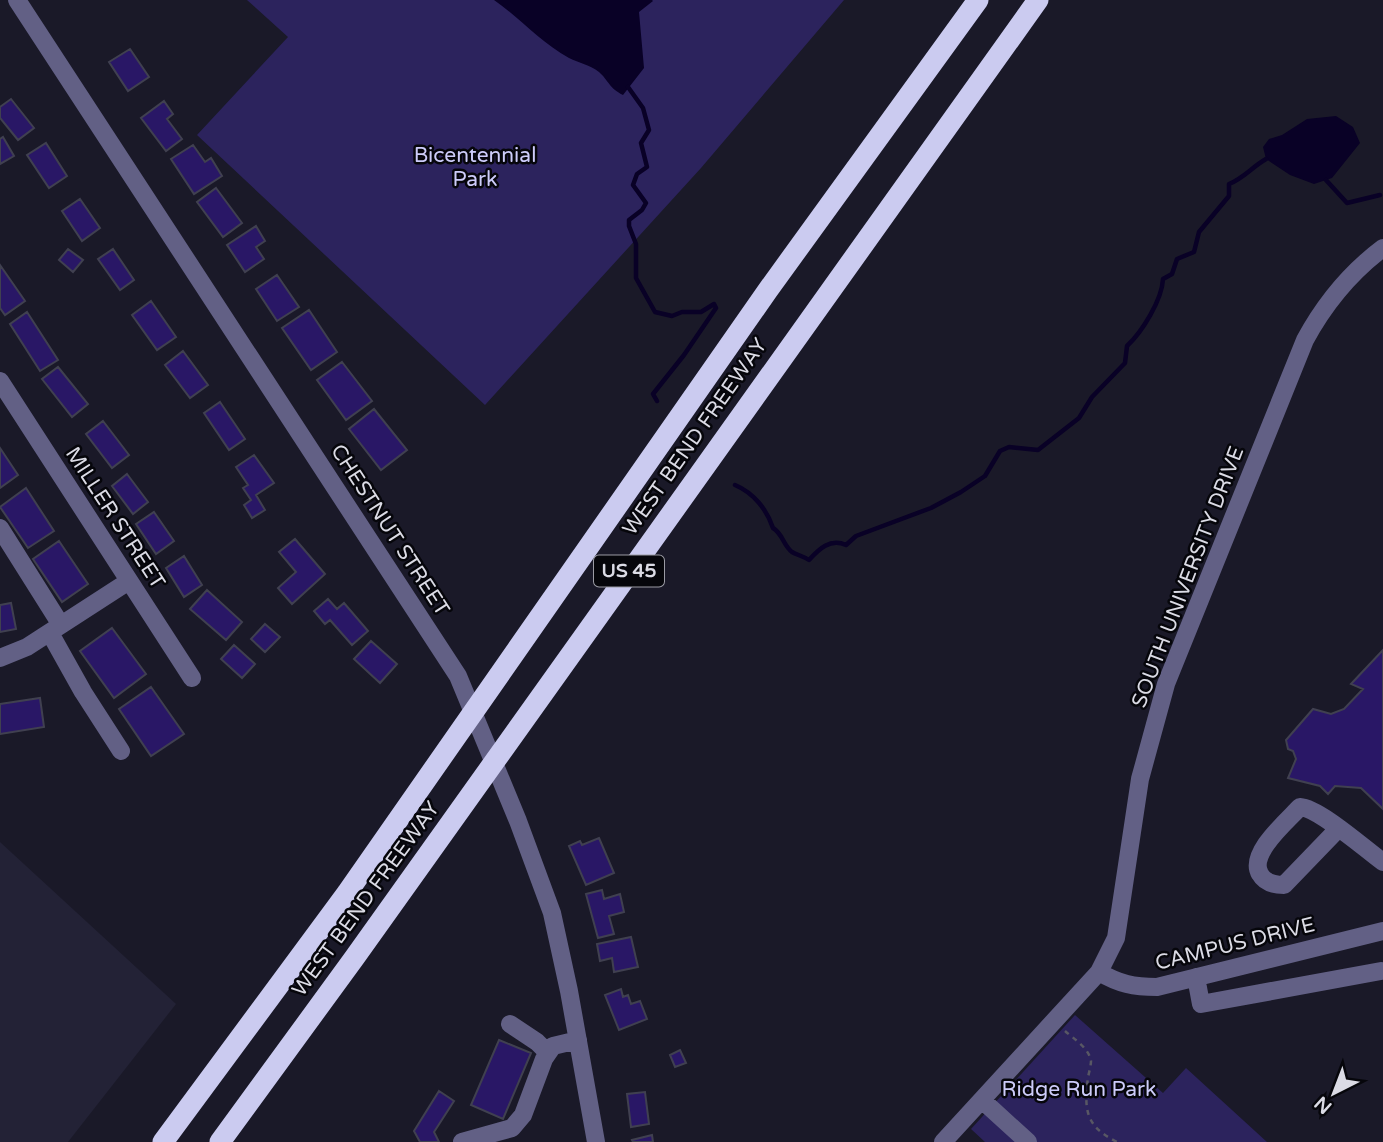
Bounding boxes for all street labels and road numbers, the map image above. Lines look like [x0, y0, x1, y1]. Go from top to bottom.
street label: WEST BEND FREEWAY [617, 334, 773, 540]
street label: CHESTNUT STREET [325, 440, 455, 621]
street label: MILLER STREET [60, 443, 170, 594]
street label: SOUTH UNIVERSITY DRIVE [1127, 443, 1249, 711]
road number: US 45 [594, 556, 664, 586]
street label: WEST BEND FREEWAY [287, 797, 445, 1001]
street label: CAMPUS DRIVE [1153, 912, 1317, 976]

